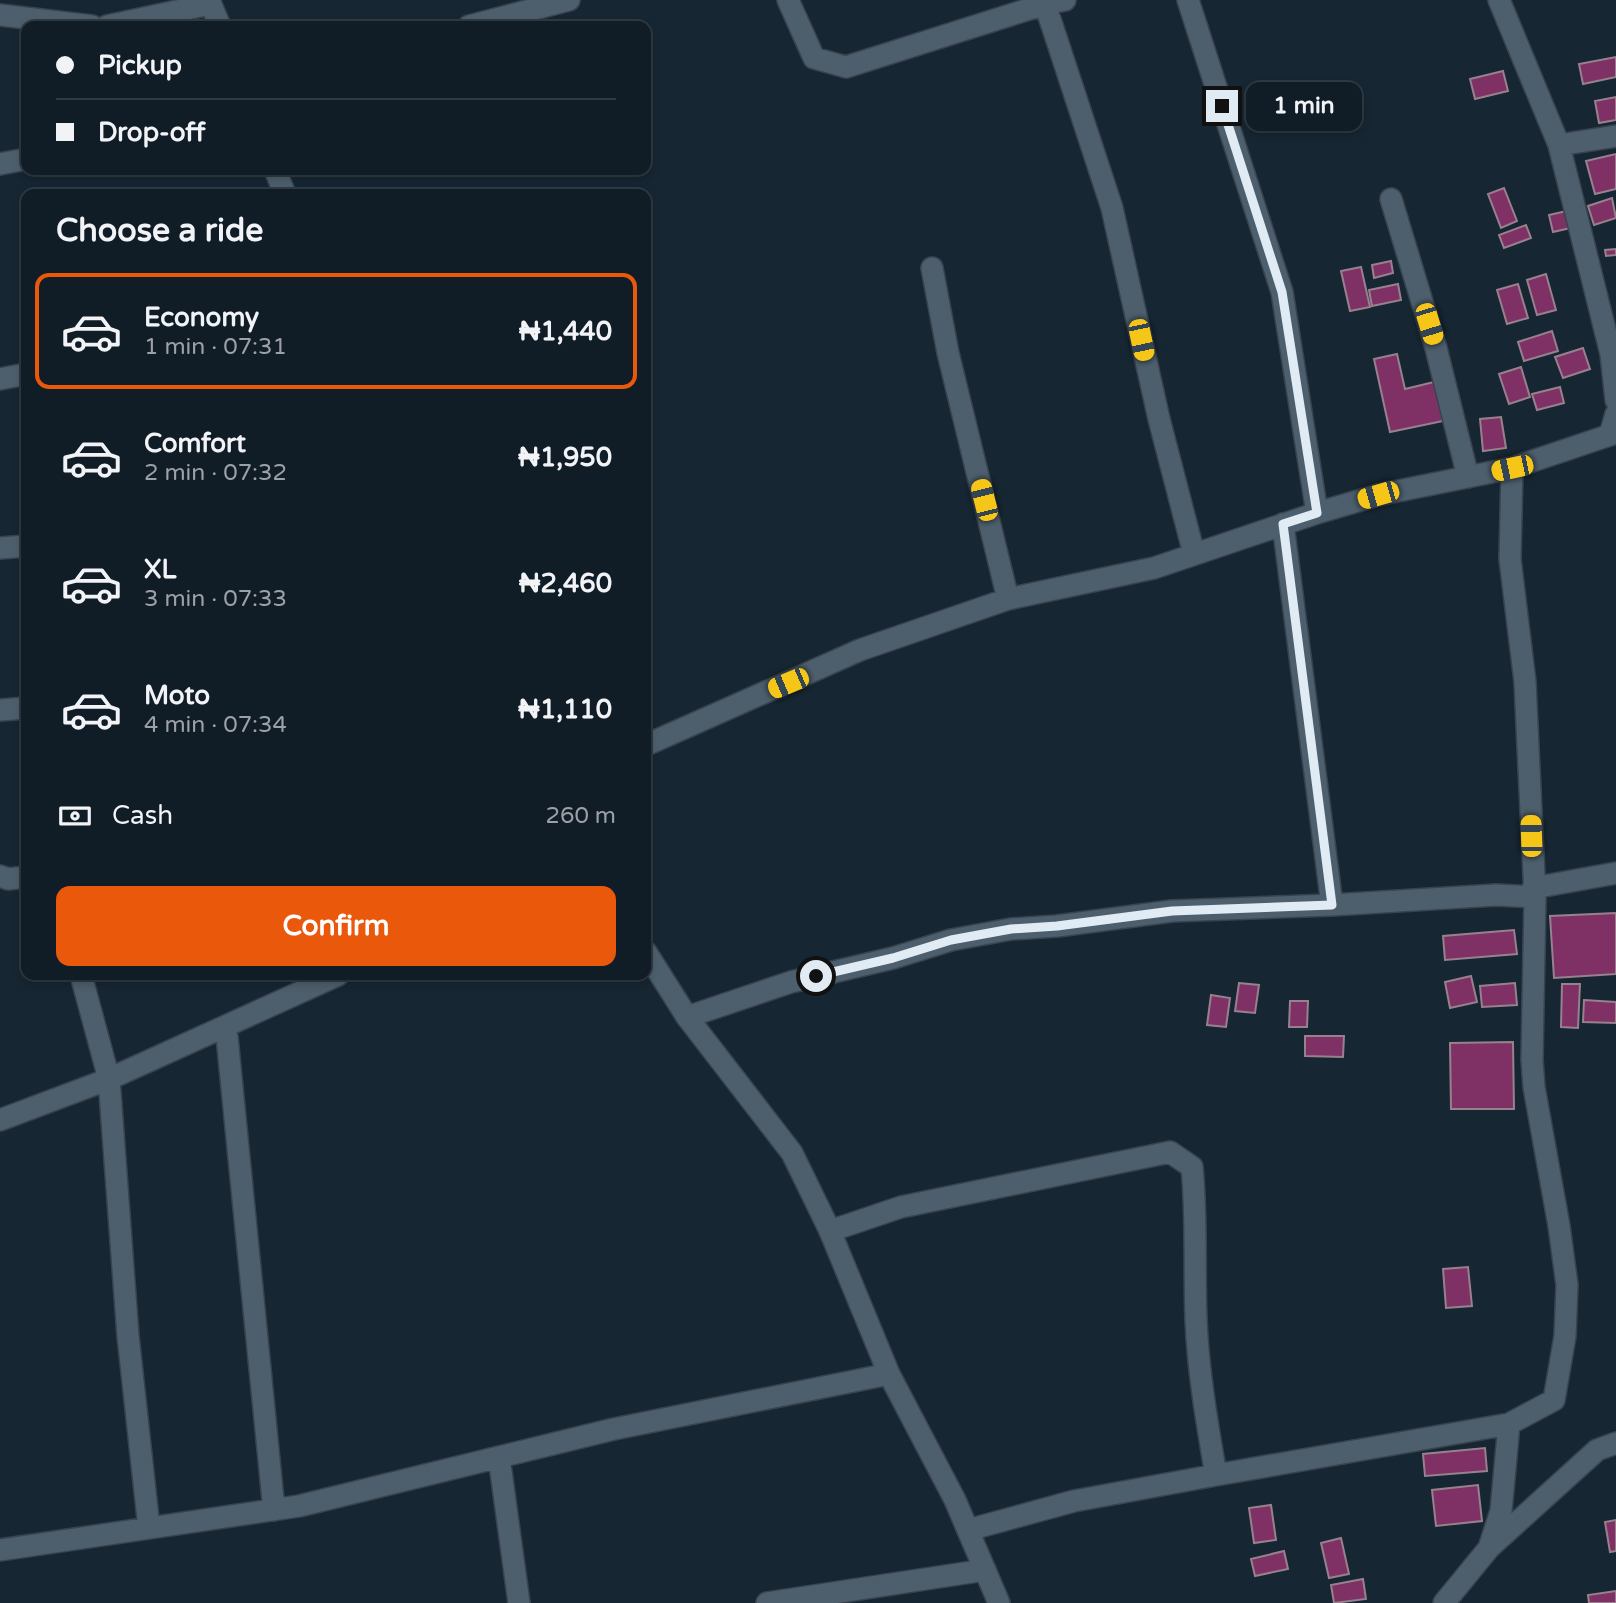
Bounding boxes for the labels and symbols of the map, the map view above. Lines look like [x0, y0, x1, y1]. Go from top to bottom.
callout: 1 min [1246, 82, 1362, 130]
route end [1206, 90, 1238, 122]
car [1413, 301, 1446, 347]
car [1127, 317, 1156, 363]
car [1490, 453, 1535, 483]
car [969, 477, 1000, 523]
car [1355, 479, 1402, 511]
car [765, 665, 812, 701]
car [1520, 815, 1543, 857]
route start [800, 960, 832, 992]

